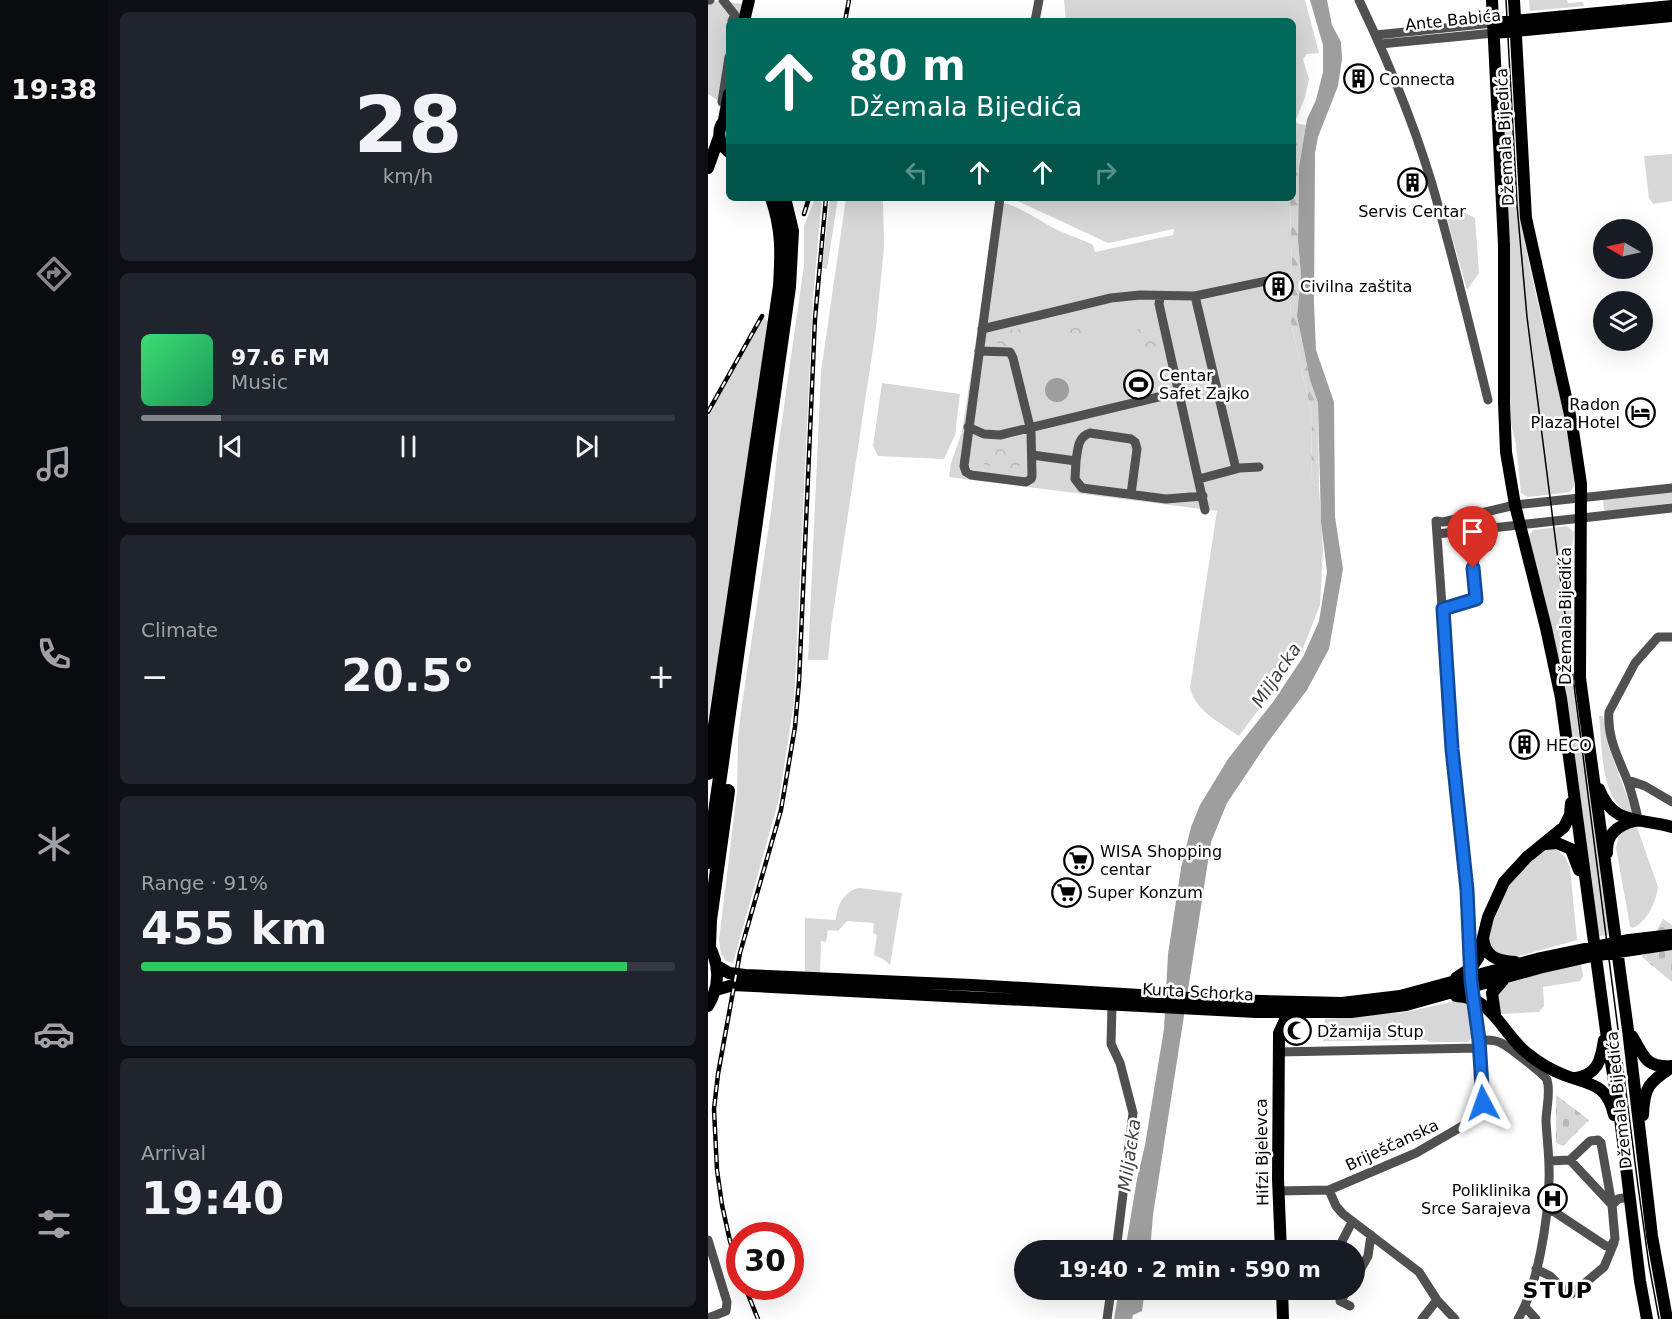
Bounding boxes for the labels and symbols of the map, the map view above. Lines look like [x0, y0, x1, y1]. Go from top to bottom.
street label: Ante Babića [1404, 6, 1502, 34]
building icon: Connecta [1342, 63, 1374, 95]
street label: Džemala Bijedića [1492, 67, 1518, 207]
place label: Connecta [1379, 70, 1455, 89]
building icon: Servis Centar [1396, 167, 1428, 199]
place label: Servis Centar [1358, 202, 1466, 221]
north arrow [1593, 219, 1653, 279]
building icon: Civilna zaštita [1263, 270, 1295, 302]
place label: Civilna zaštita [1300, 277, 1412, 296]
place label: Centar Safet Zajko [1159, 366, 1250, 403]
sports icon: Centar Safet Zajko [1122, 368, 1154, 400]
place label: Radon Plaza Hotel [1530, 395, 1620, 432]
hotel icon: Radon Plaza Hotel [1625, 397, 1657, 429]
pin [1447, 506, 1498, 568]
street label: Džemala Bijedića [1556, 547, 1575, 685]
water label: Miljacka [1247, 639, 1305, 711]
building icon: HECO [1509, 729, 1541, 761]
place label: HECO [1546, 736, 1592, 755]
place label: WISA Shopping centar [1100, 842, 1222, 879]
supermarket icon: WISA Shopping centar [1063, 844, 1095, 876]
supermarket icon: Super Konzum [1050, 876, 1082, 908]
place label: Super Konzum [1087, 883, 1203, 902]
street label: Kurta Schorka [1142, 980, 1254, 1004]
mosque icon: Džamija Stup [1280, 1015, 1312, 1047]
place label: Džamija Stup [1317, 1022, 1424, 1041]
street label: Džemala Bijedića [1602, 1030, 1636, 1170]
position arrow [1451, 1071, 1515, 1135]
street label: Hifzi Bjelevca [1252, 1098, 1272, 1206]
street label: Briješčanska [1342, 1115, 1442, 1175]
water label: Miljacka [1114, 1117, 1144, 1193]
place label: Poliklinika Srce Sarajeva [1421, 1181, 1531, 1218]
hospital icon: Poliklinika Srce Sarajeva [1536, 1183, 1568, 1215]
speed limit sign: 30 [726, 1222, 804, 1300]
district label: STUP [1523, 1278, 1593, 1303]

